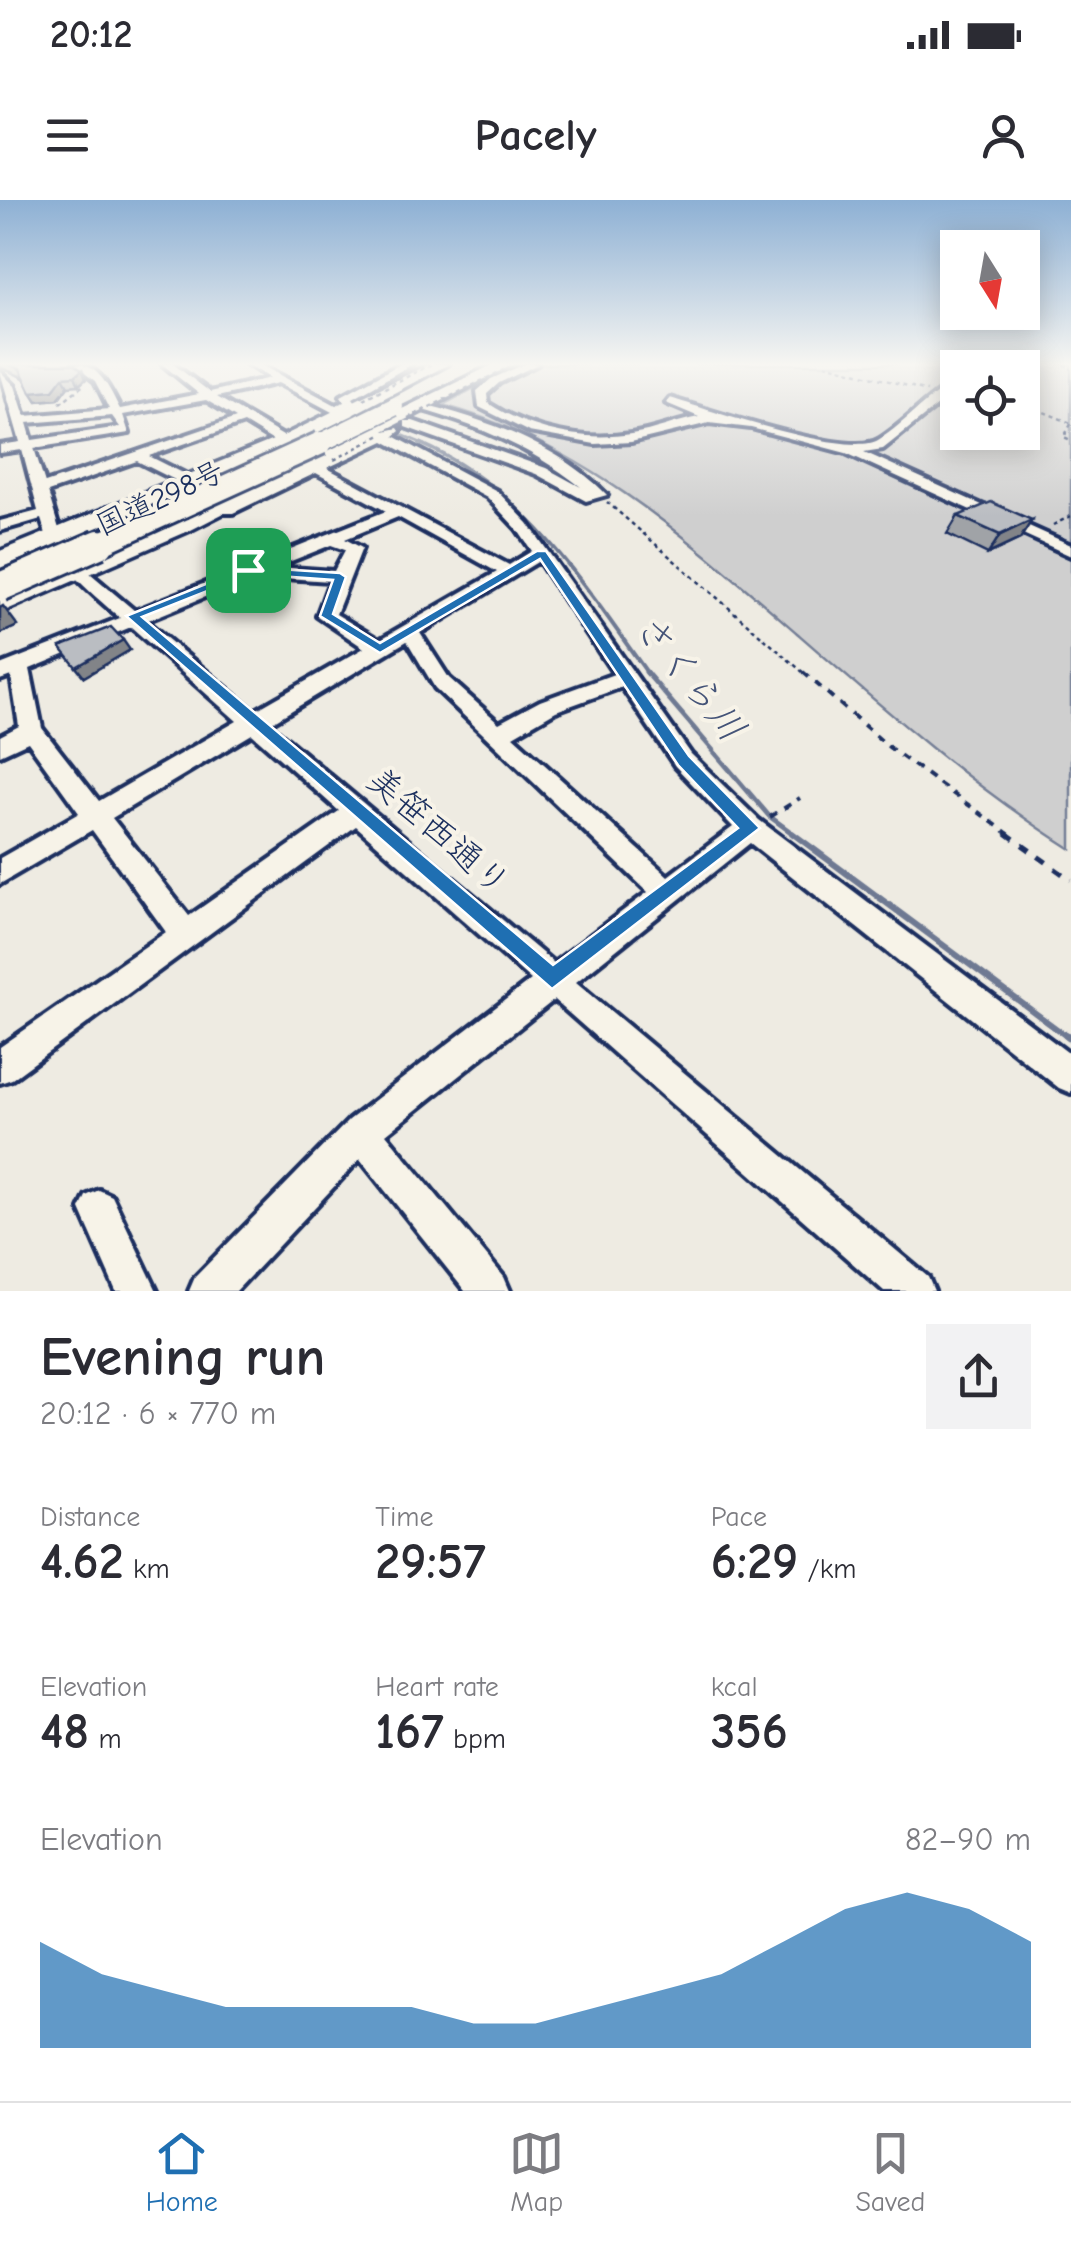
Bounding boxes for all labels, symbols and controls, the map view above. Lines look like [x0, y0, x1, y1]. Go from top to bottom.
text: 20:12 [50, 13, 132, 57]
icon: menu [40, 108, 95, 163]
icon: person [976, 108, 1031, 163]
text: Pacely [474, 109, 597, 161]
north arrow [940, 230, 1040, 330]
map controls [940, 230, 1040, 450]
button: locate [940, 350, 1040, 450]
street label: 国道298号 [91, 454, 230, 543]
pin [206, 528, 291, 613]
icon: arrive [221, 543, 276, 598]
water label: さくら川 [624, 605, 754, 751]
street label: 美笹西通り [359, 758, 518, 904]
button: share [926, 1324, 1031, 1429]
text: Evening run [40, 1325, 325, 1389]
text: 20:12 · 6 × 770 m [40, 1395, 276, 1432]
text: Distance [40, 1501, 140, 1533]
text: Time [375, 1501, 433, 1533]
text: Pace [711, 1501, 767, 1533]
text: 4.62 [40, 1533, 124, 1591]
text: 29:57 [375, 1533, 486, 1591]
text: 6:29 [711, 1533, 798, 1591]
text: km [124, 1553, 170, 1585]
text: /km [798, 1553, 857, 1585]
text: Elevation [40, 1671, 147, 1703]
text: Heart rate [375, 1671, 499, 1703]
text: kcal [711, 1671, 758, 1703]
text: 48 [40, 1703, 89, 1761]
text: 167 [375, 1703, 444, 1761]
text: 356 [711, 1703, 788, 1761]
text: m [89, 1723, 122, 1755]
text: bpm [444, 1723, 506, 1755]
text: Elevation [40, 1821, 163, 1858]
text: 82–90 m [905, 1821, 1031, 1858]
tab: Home [146, 2126, 218, 2218]
tab: Map [509, 2126, 564, 2218]
tab: Saved [855, 2126, 925, 2218]

